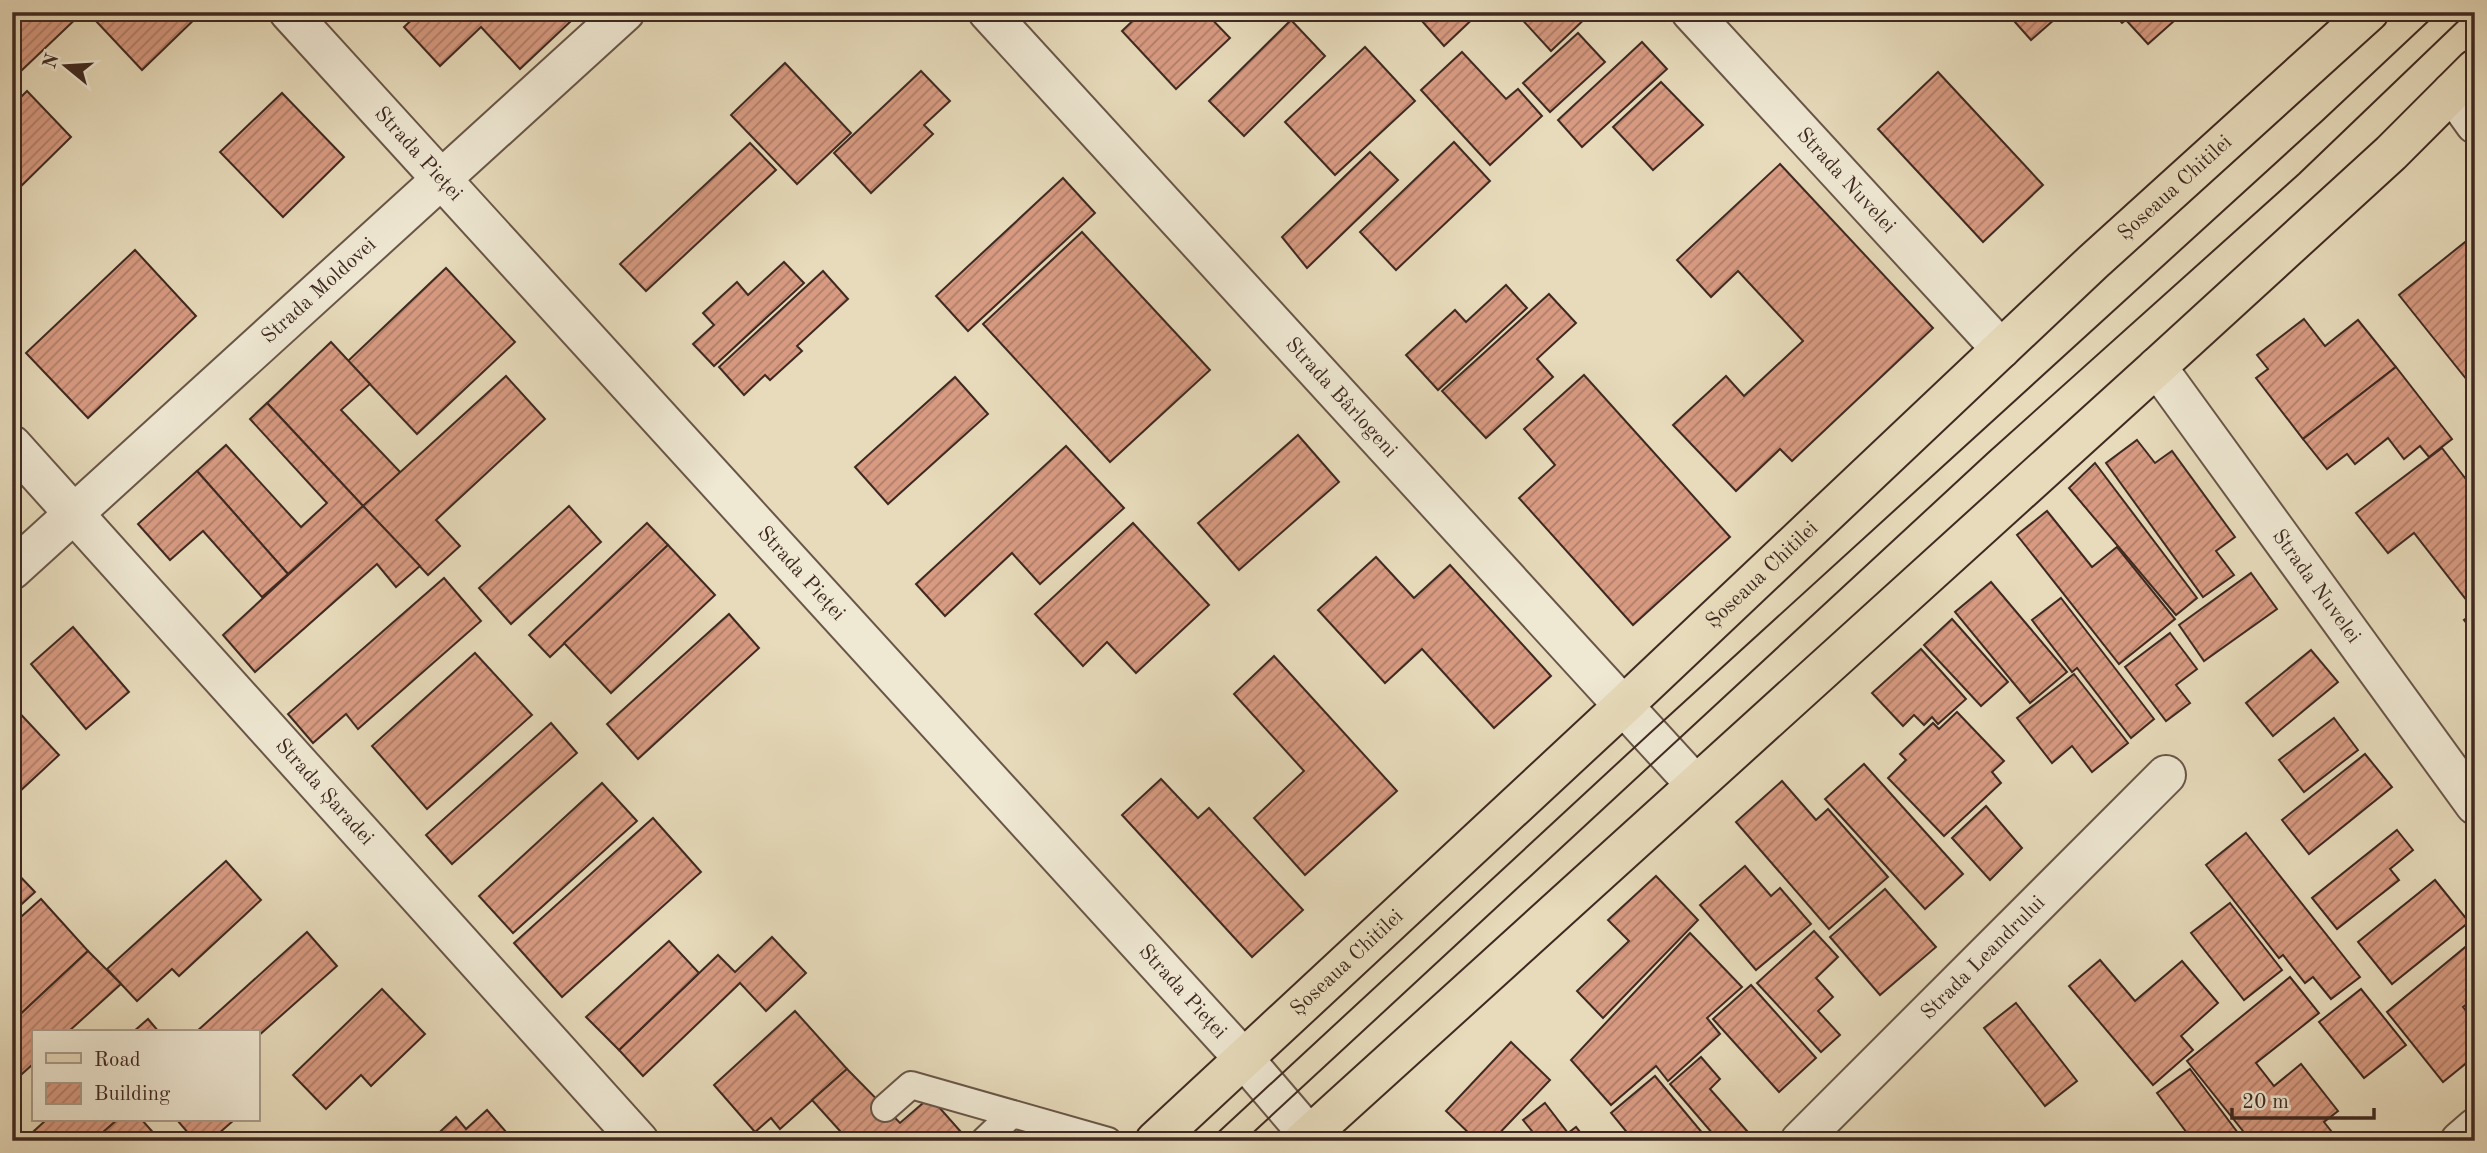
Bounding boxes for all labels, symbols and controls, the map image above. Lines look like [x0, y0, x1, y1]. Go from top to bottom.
north arrow [32, 32, 102, 102]
text: N [41, 51, 64, 71]
street label: Strada Pieței [371, 103, 466, 205]
street label: Strada Nuvelei [1793, 124, 1899, 237]
street label: Șoseaua Chitilei [2114, 131, 2236, 244]
street label: Strada Moldovei [258, 234, 380, 348]
street label: Strada Bârlogeni [1281, 334, 1401, 462]
street label: Șoseaua Chitilei [1702, 517, 1822, 632]
street label: Strada Pieței [753, 522, 849, 625]
street label: Strada Nuvelei [2268, 526, 2364, 647]
street label: Strada Șaradei [271, 735, 378, 849]
street label: Strada Leandrului [1917, 892, 2049, 1024]
street label: Șoseaua Chitilei [1287, 905, 1407, 1020]
street label: Strada Pieței [1135, 941, 1230, 1043]
legend [32, 1030, 259, 1122]
text: Road [94, 1050, 141, 1071]
scale bar [2232, 1076, 2373, 1120]
text: Building [94, 1084, 171, 1105]
text: 20 m [2242, 1092, 2289, 1113]

